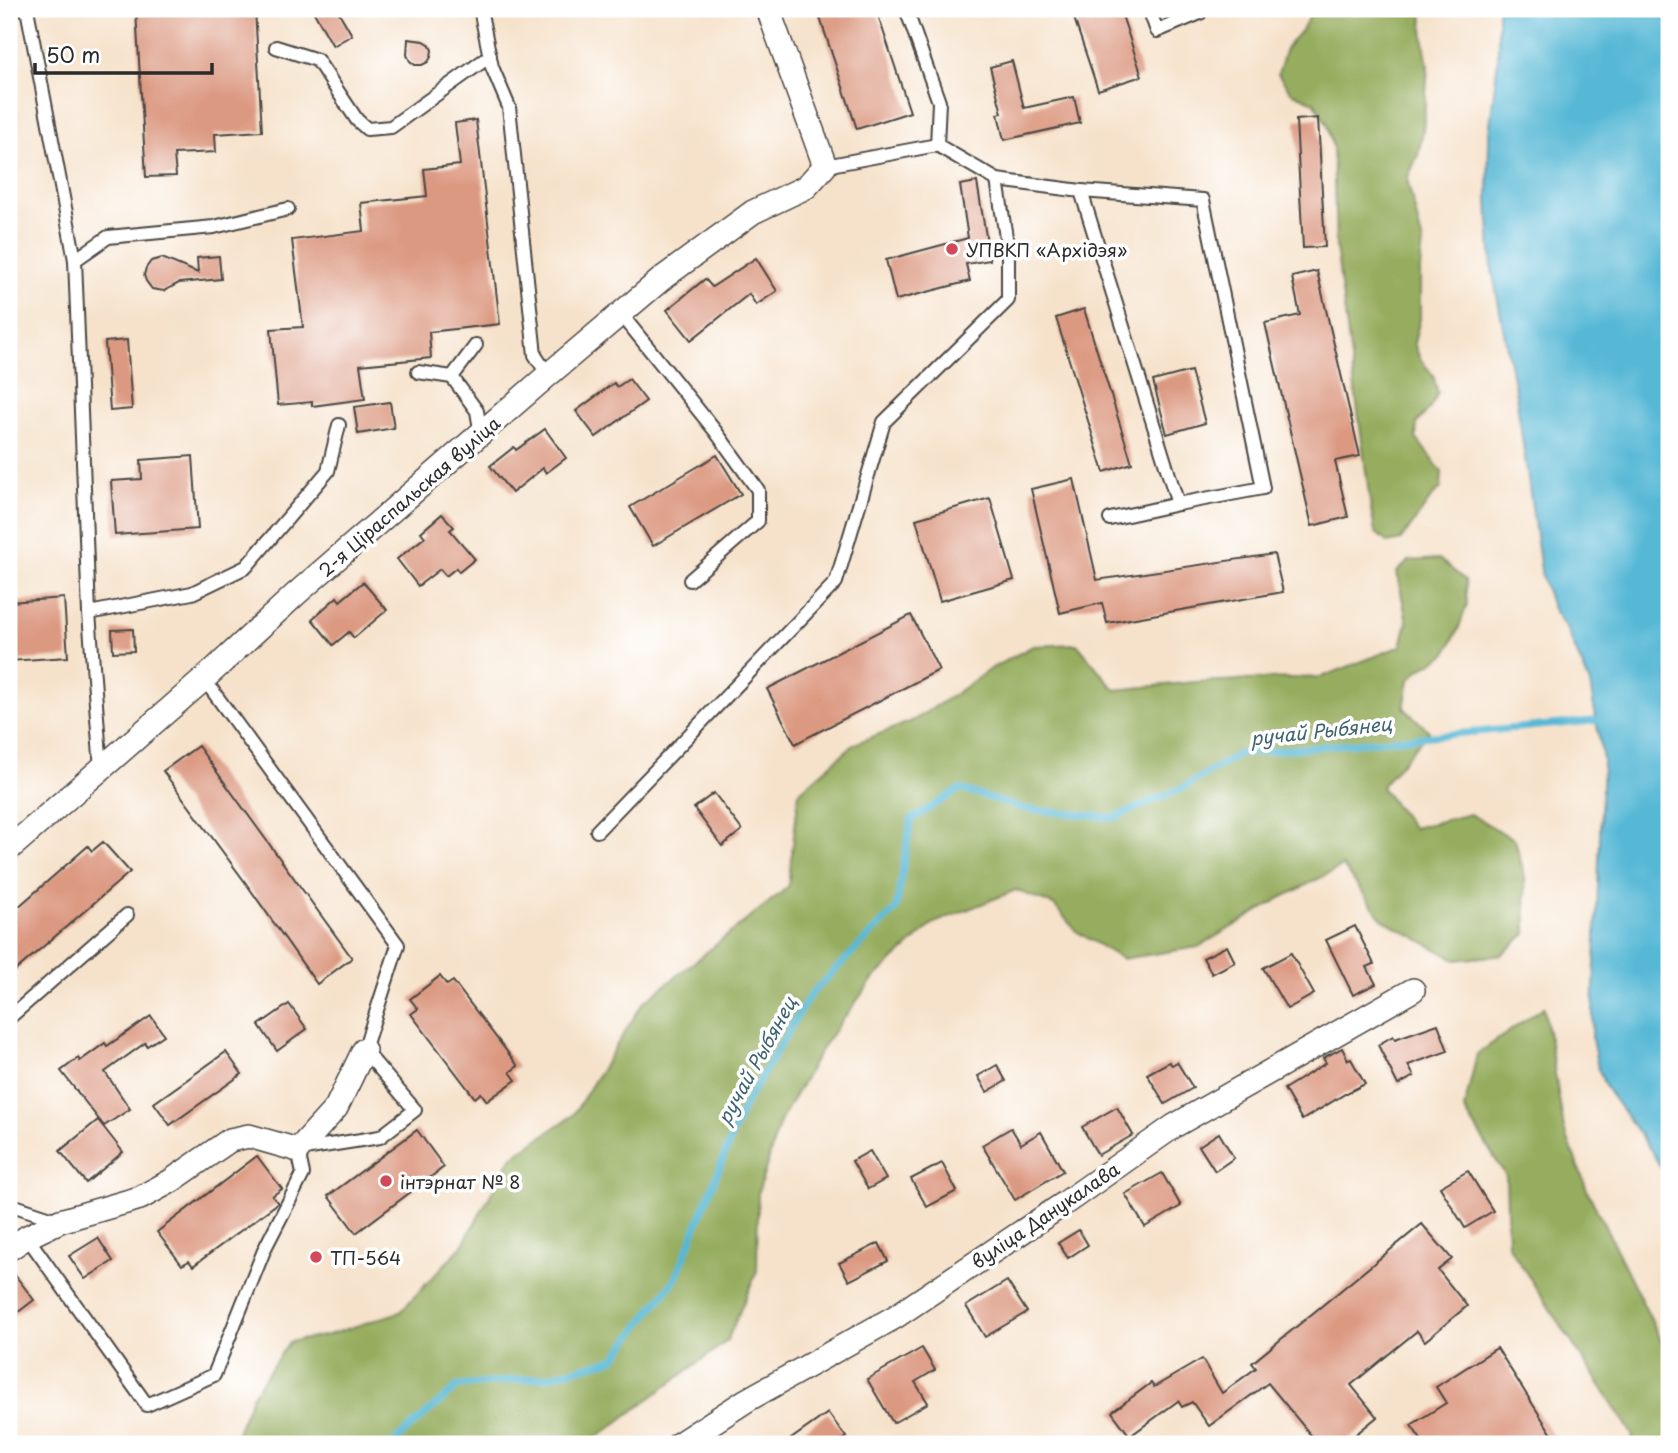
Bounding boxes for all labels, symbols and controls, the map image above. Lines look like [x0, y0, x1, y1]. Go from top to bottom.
scale bar [35, 32, 212, 76]
text: 50 m [46, 38, 100, 70]
place label: УПВКП «Архідэя» [966, 236, 1127, 263]
marker: УПВКП «Архідэя» [944, 241, 960, 257]
street label: 2-я Ціраспальская вуліца [312, 409, 506, 583]
water label: ручай Рыбянец [1249, 709, 1394, 751]
water label: ручай Рыбянец [709, 990, 803, 1129]
street label: вуліца Данукалава [965, 1155, 1125, 1275]
place label: інтэрнат № 8 [400, 1168, 521, 1195]
marker: інтэрнат № 8 [378, 1173, 394, 1189]
place label: ТП-564 [330, 1244, 401, 1271]
marker: ТП-564 [308, 1249, 324, 1265]

